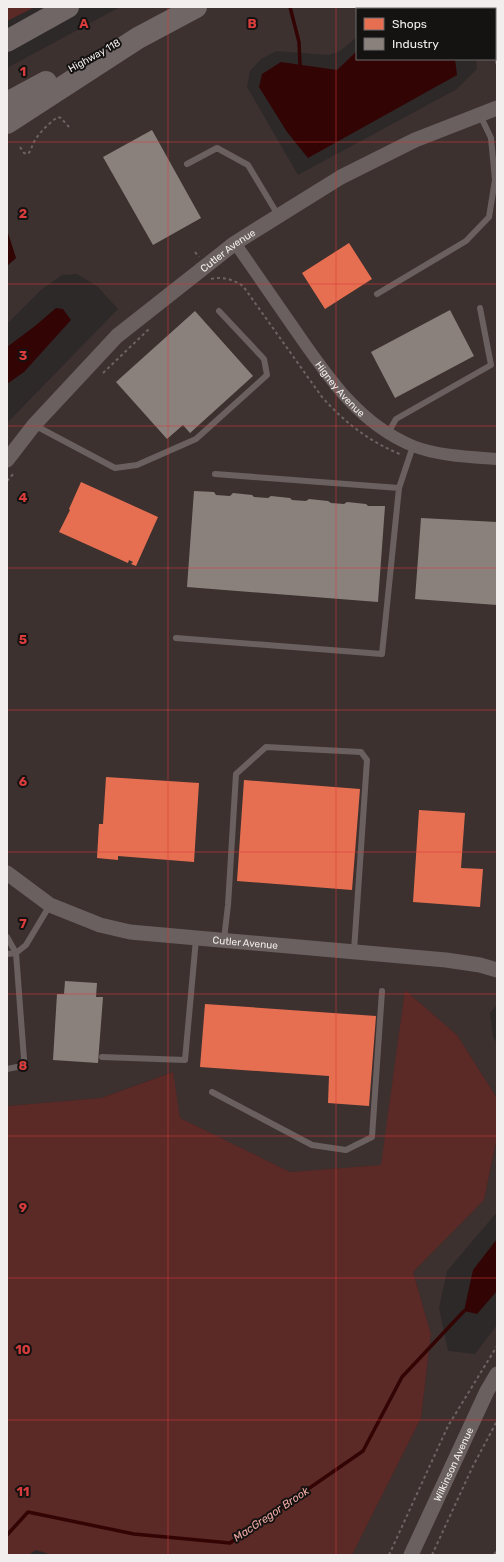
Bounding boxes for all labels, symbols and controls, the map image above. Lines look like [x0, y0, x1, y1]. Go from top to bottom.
legend [356, 8, 496, 60]
text: A [79, 16, 89, 31]
text: B [247, 16, 257, 31]
text: Shops [392, 17, 427, 31]
street label: Highway 118 [66, 37, 123, 75]
text: Industry [392, 37, 439, 51]
text: 1 [20, 64, 26, 79]
text: 2 [19, 206, 27, 221]
street label: Cutler Avenue [198, 227, 258, 275]
text: 3 [19, 348, 28, 363]
street label: Higney Avenue [312, 359, 367, 420]
text: 4 [19, 490, 28, 505]
text: 5 [19, 632, 27, 647]
text: 6 [19, 774, 28, 789]
text: 7 [19, 916, 27, 931]
street label: Cutler Avenue [212, 934, 279, 952]
text: 8 [19, 1058, 28, 1073]
text: 9 [19, 1200, 27, 1215]
text: 10 [15, 1342, 31, 1357]
street label: Wilkinson Avenue [432, 1425, 477, 1504]
text: 11 [17, 1484, 29, 1499]
water label: MacGregor Brook [231, 1484, 312, 1545]

